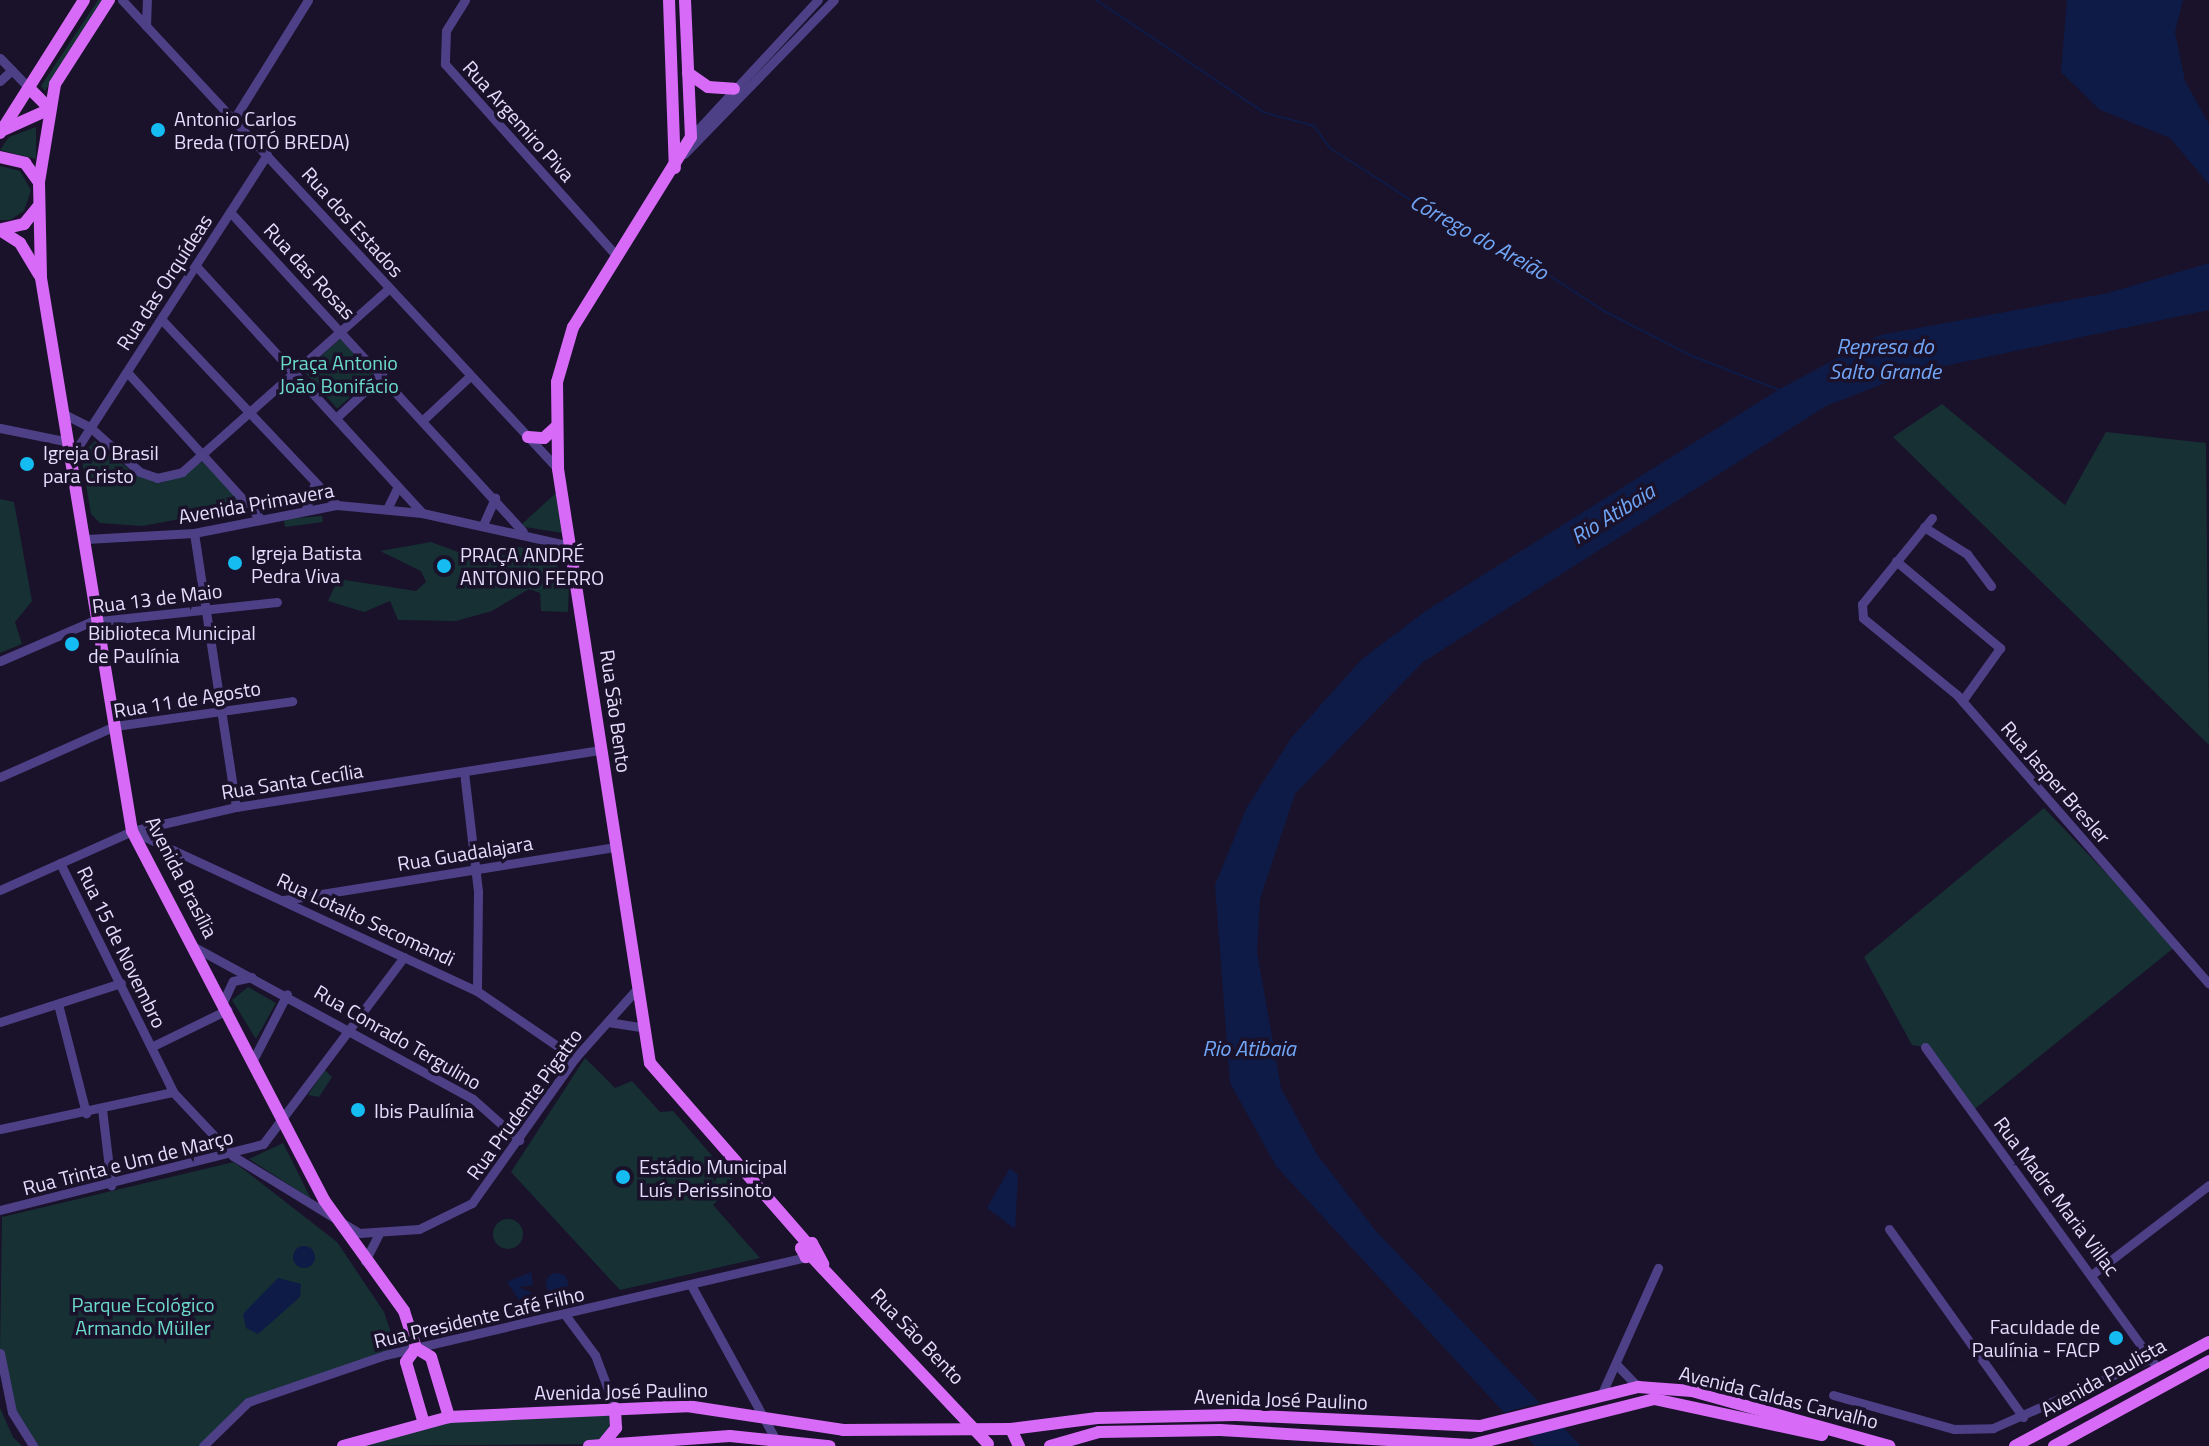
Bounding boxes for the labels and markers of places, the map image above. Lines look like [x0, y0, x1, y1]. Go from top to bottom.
place label: Antonio Carlos Breda (TOTÓ BREDA) [174, 106, 350, 153]
marker: Antonio Carlos Breda (TOTÓ BREDA) [149, 121, 167, 139]
place label: Igreja O Brasil para Cristo [43, 440, 159, 487]
marker: Igreja O Brasil para Cristo [18, 455, 36, 473]
place label: Igreja Batista Pedra Viva [251, 540, 362, 587]
place label: PRAÇA ANDRÉ ANTONIO FERRO [460, 542, 604, 589]
marker: Igreja Batista Pedra Viva [226, 554, 244, 572]
marker: PRAÇA ANDRÉ ANTONIO FERRO [435, 557, 453, 575]
place label: Biblioteca Municipal de Paulínia [88, 620, 256, 667]
marker: Biblioteca Municipal de Paulínia [63, 635, 81, 653]
place label: Ibis Paulínia [374, 1098, 474, 1122]
marker: Ibis Paulínia [349, 1101, 367, 1119]
place label: Estádio Municipal Luís Perissinoto [639, 1154, 787, 1201]
marker: Estádio Municipal Luís Perissinoto [614, 1168, 632, 1186]
place label: Faculdade de Paulínia - FACP [1972, 1314, 2100, 1361]
marker: Faculdade de Paulínia - FACP [2107, 1329, 2125, 1347]

